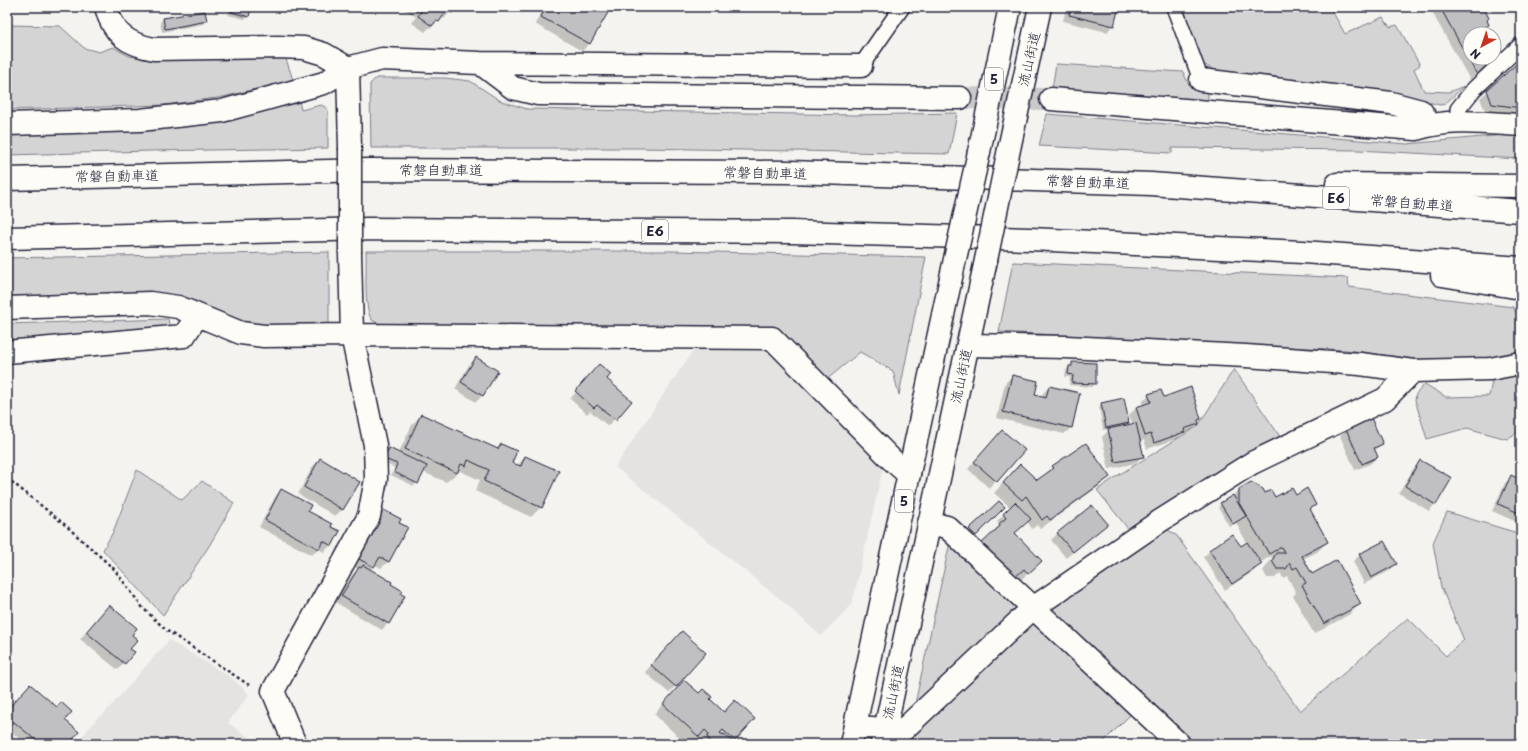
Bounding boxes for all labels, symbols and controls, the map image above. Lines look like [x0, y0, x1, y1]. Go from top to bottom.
north arrow [1462, 26, 1502, 66]
street label: 流山街道 [1012, 29, 1045, 89]
text: N [1466, 45, 1484, 63]
road number: 5 [985, 68, 1003, 90]
street label: 常磐自動車道 [399, 159, 483, 180]
street label: 常磐自動車道 [723, 161, 807, 184]
street label: 常磐自動車道 [75, 164, 159, 187]
street label: 常磐自動車道 [1046, 170, 1130, 193]
road number: E6 [1323, 187, 1349, 209]
street label: 常磐自動車道 [1369, 189, 1455, 216]
road number: E6 [642, 220, 668, 242]
street label: 流山街道 [944, 346, 977, 405]
road number: 5 [895, 490, 913, 512]
street label: 流山街道 [876, 662, 909, 721]

